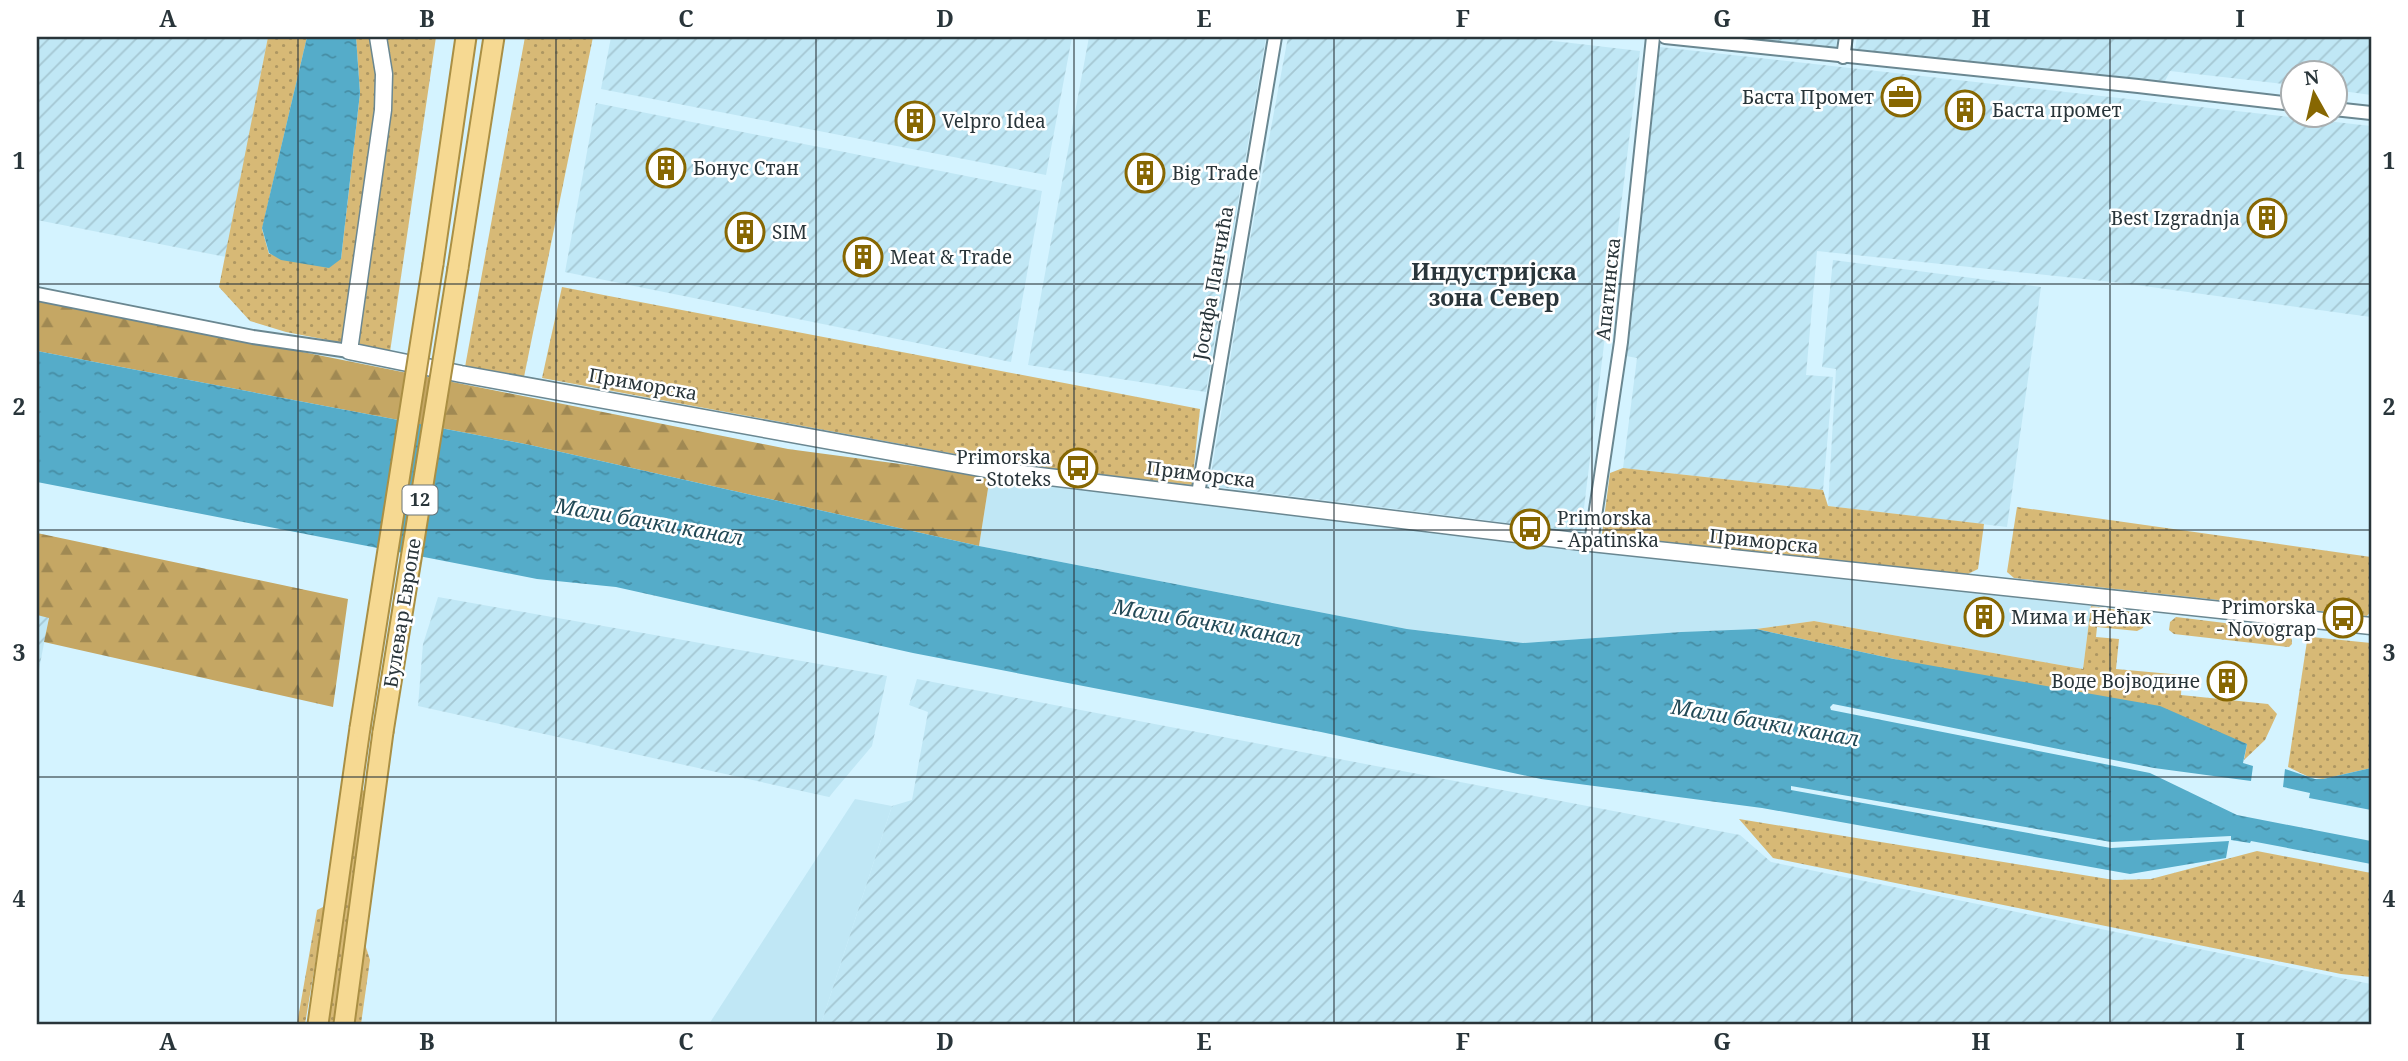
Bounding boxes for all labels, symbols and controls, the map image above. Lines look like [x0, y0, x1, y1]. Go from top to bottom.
text: A [159, 2, 177, 34]
text: B [419, 2, 435, 34]
text: C [678, 2, 694, 34]
text: D [936, 2, 954, 34]
text: E [1196, 2, 1212, 34]
text: F [1456, 2, 1470, 34]
text: G [1713, 2, 1731, 34]
text: H [1972, 2, 1991, 34]
text: I [2235, 2, 2245, 34]
north arrow [2278, 60, 2348, 130]
text: N [2302, 63, 2321, 91]
office icon: Баста Промет [1880, 76, 1922, 118]
place label: Баста Промет [1742, 84, 1874, 110]
building icon: Баста промет [1944, 89, 1986, 131]
place label: Баста промет [1992, 97, 2122, 123]
building icon: Velpro Idea [894, 100, 936, 142]
place label: Velpro Idea [942, 108, 1046, 134]
text: 1 [13, 144, 26, 176]
text: 1 [2383, 144, 2396, 176]
building icon: Бонус Стан [645, 147, 687, 189]
building icon: Big Trade [1124, 152, 1166, 194]
place label: Бонус Стан [693, 155, 799, 181]
place label: Big Trade [1172, 160, 1258, 186]
building icon: Best Izgradnja [2246, 197, 2288, 239]
street label: Јосифа Панчића [1186, 204, 1239, 363]
place label: Best Izgradnja [2111, 205, 2240, 231]
building icon: SIM [724, 211, 766, 253]
place label: SIM [772, 219, 807, 245]
building icon: Meat & Trade [842, 236, 884, 278]
street label: Апатинска [1590, 236, 1626, 342]
place label: Meat & Trade [890, 244, 1012, 270]
district label: Индустријска зона Север [1411, 255, 1577, 313]
street label: Приморска [587, 362, 699, 406]
text: 2 [13, 390, 26, 422]
text: 2 [2383, 390, 2396, 422]
place label: Primorska - Stoteks [956, 444, 1051, 492]
bus stop icon: Primorska - Stoteks [1057, 447, 1099, 489]
street label: Приморска [1145, 454, 1257, 494]
road number: 12 [402, 486, 438, 514]
water label: Мали бачки канал [552, 491, 745, 551]
place label: Primorska - Apatinska [1557, 505, 1659, 553]
bus stop icon: Primorska - Apatinska [1509, 508, 1551, 550]
street label: Приморска [1708, 522, 1820, 560]
street label: Булевар Европе [377, 536, 427, 690]
water label: Мали бачки канал [1110, 592, 1303, 652]
place label: Primorska - Novograp [2217, 594, 2316, 642]
building icon: Мима и Нећак [1963, 596, 2005, 638]
bus stop icon: Primorska - Novograp [2322, 597, 2364, 639]
place label: Мима и Нећак [2011, 604, 2152, 630]
text: 3 [13, 636, 26, 668]
text: 3 [2383, 636, 2396, 668]
building icon: Воде Војводине [2206, 660, 2248, 702]
place label: Воде Војводине [2051, 668, 2200, 694]
water label: Мали бачки канал [1668, 692, 1861, 752]
text: 4 [13, 882, 26, 914]
text: 4 [2383, 882, 2396, 914]
text: A [159, 1025, 177, 1057]
text: B [419, 1025, 435, 1057]
text: C [678, 1025, 694, 1057]
text: D [936, 1025, 954, 1057]
text: E [1196, 1025, 1212, 1057]
text: F [1456, 1025, 1470, 1057]
text: G [1713, 1025, 1731, 1057]
text: H [1972, 1025, 1991, 1057]
text: I [2235, 1025, 2245, 1057]

